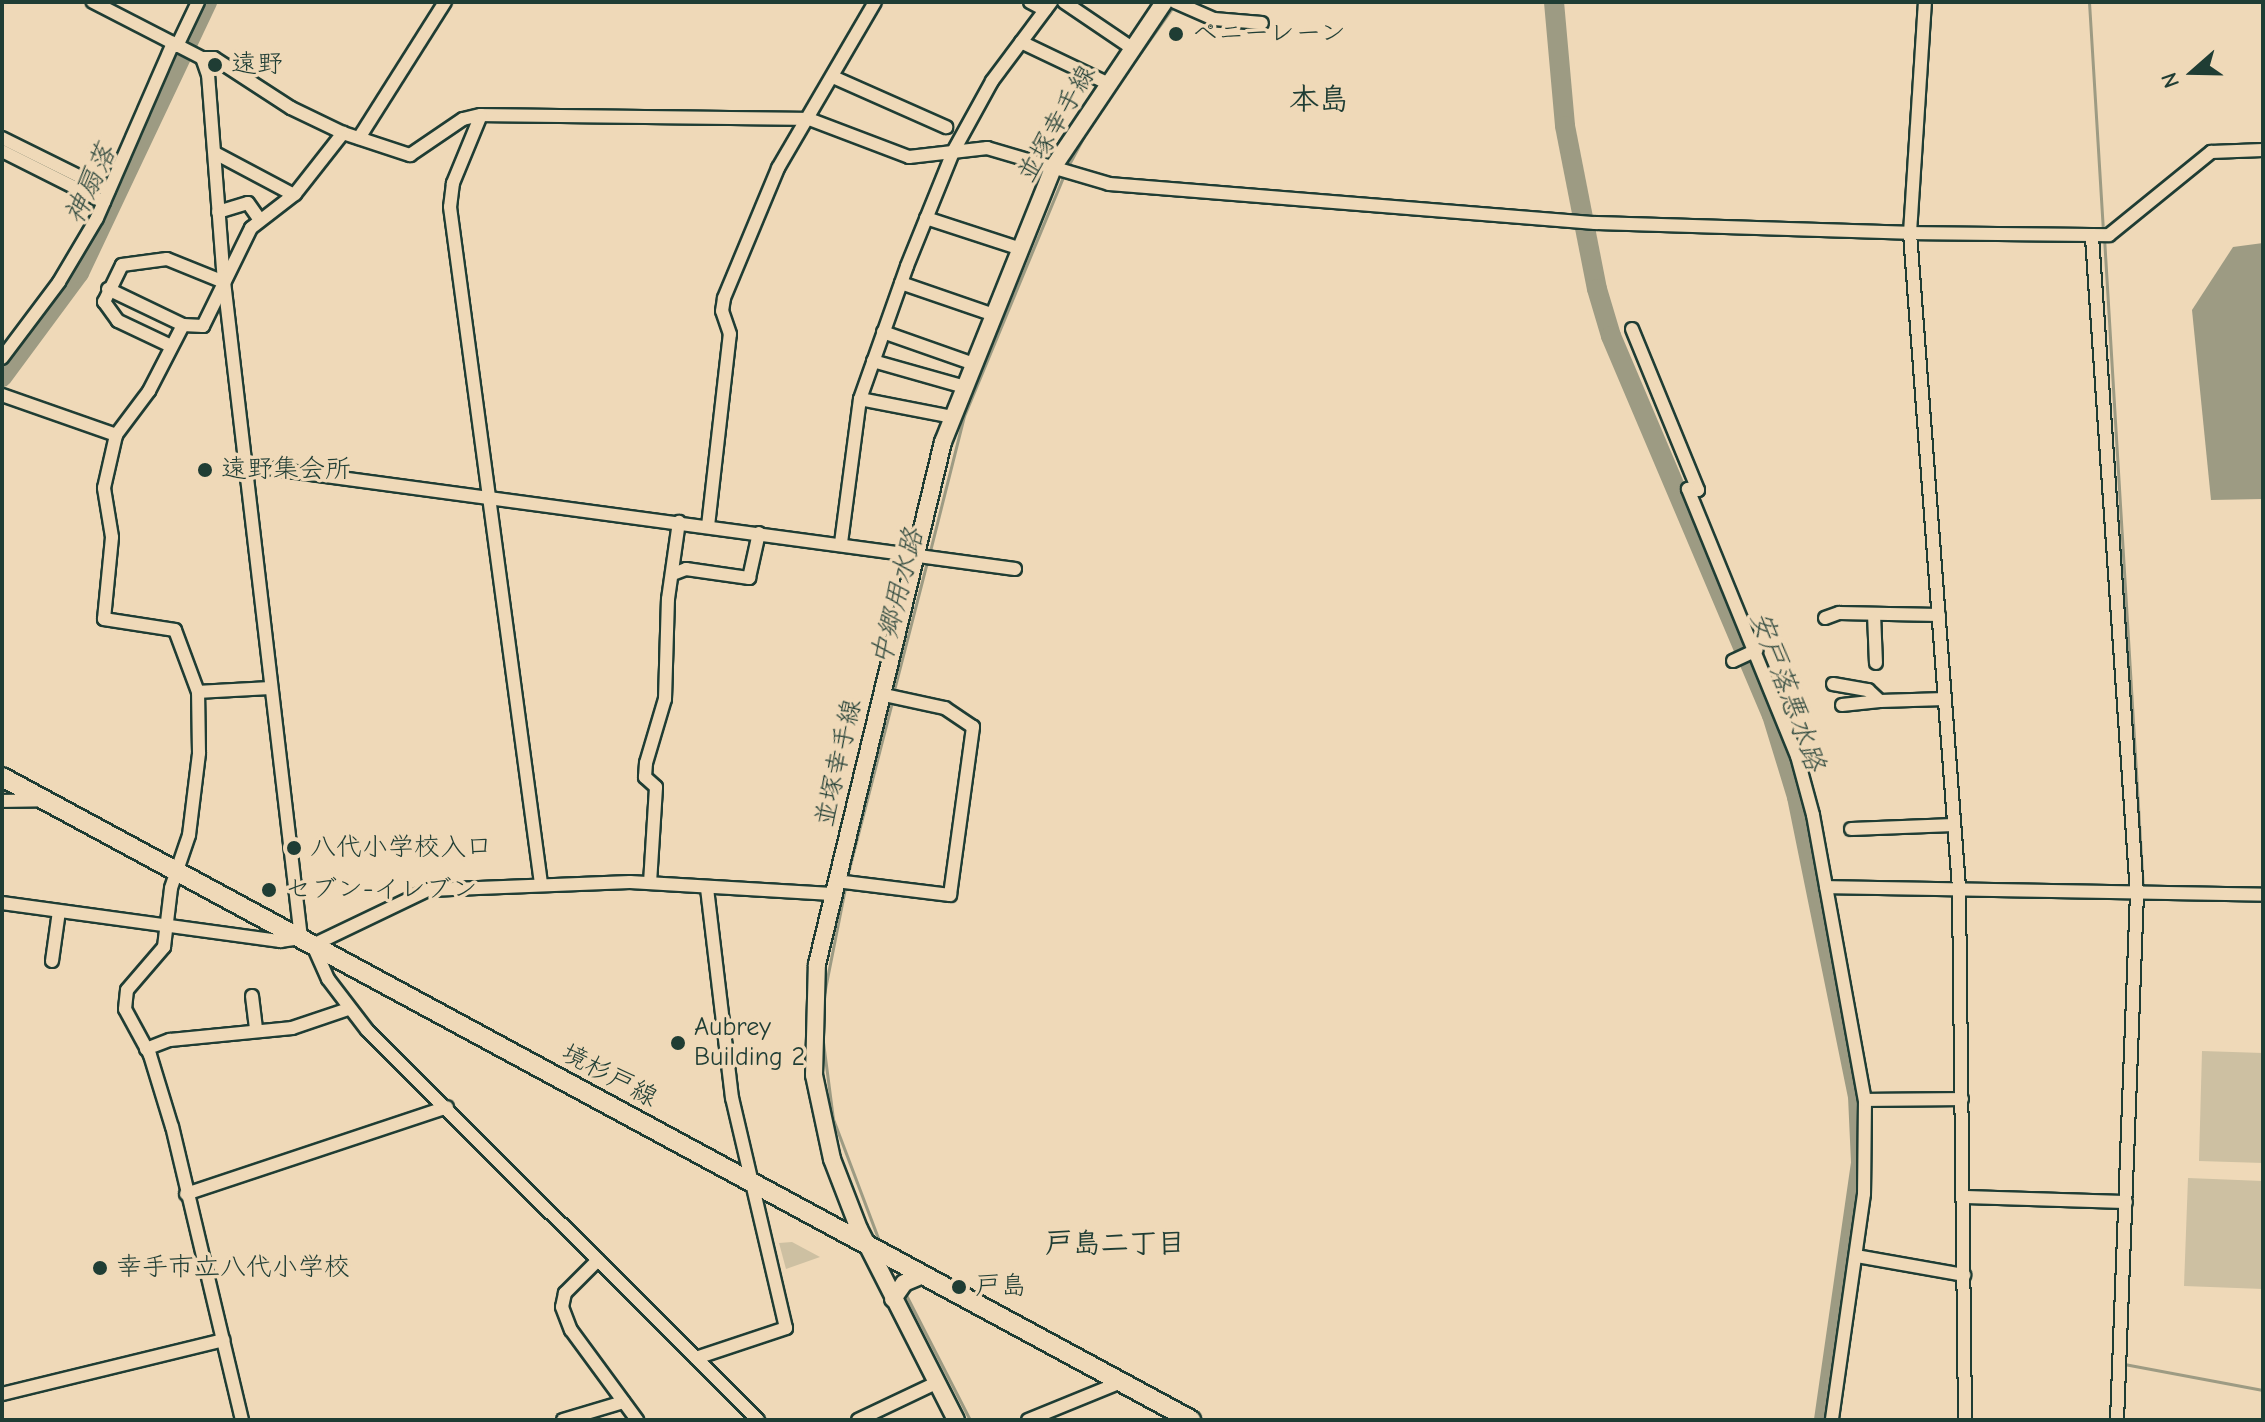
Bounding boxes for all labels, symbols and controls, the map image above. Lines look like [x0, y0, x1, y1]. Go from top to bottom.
place label: ペニーレーン [1192, 18, 1349, 50]
marker: ペニーレーン [1167, 25, 1185, 43]
north arrow [2153, 32, 2233, 112]
place label: 遠野 [231, 49, 283, 81]
marker: 遠野 [206, 56, 224, 74]
street label: 並塚幸手線 [1011, 60, 1103, 188]
text: N [2156, 69, 2185, 91]
district label: 本島 [1289, 82, 1349, 118]
water label: 神扇落 [57, 139, 123, 229]
place label: 遠野集会所 [221, 454, 351, 486]
marker: 遠野集会所 [196, 461, 214, 479]
water label: 中郷用水路 [864, 525, 930, 669]
water label: 安戸落悪水路 [1743, 606, 1833, 776]
street label: 並塚幸手線 [809, 696, 869, 830]
place label: 八代小学校入口 [310, 832, 492, 864]
marker: 八代小学校入口 [285, 839, 303, 857]
place label: セブン-イレブン [285, 874, 477, 906]
marker: セブン-イレブン [260, 881, 278, 899]
place label: Aubrey Building 2 [694, 1012, 805, 1074]
marker: Aubrey Building 2 [669, 1034, 687, 1052]
street label: 境杉戸線 [556, 1038, 662, 1114]
district label: 戸島二丁目 [1045, 1226, 1185, 1260]
place label: 幸手市立八代小学校 [116, 1252, 350, 1284]
marker: 幸手市立八代小学校 [91, 1259, 109, 1277]
place label: 戸島 [975, 1271, 1027, 1303]
marker: 戸島 [950, 1278, 968, 1296]

